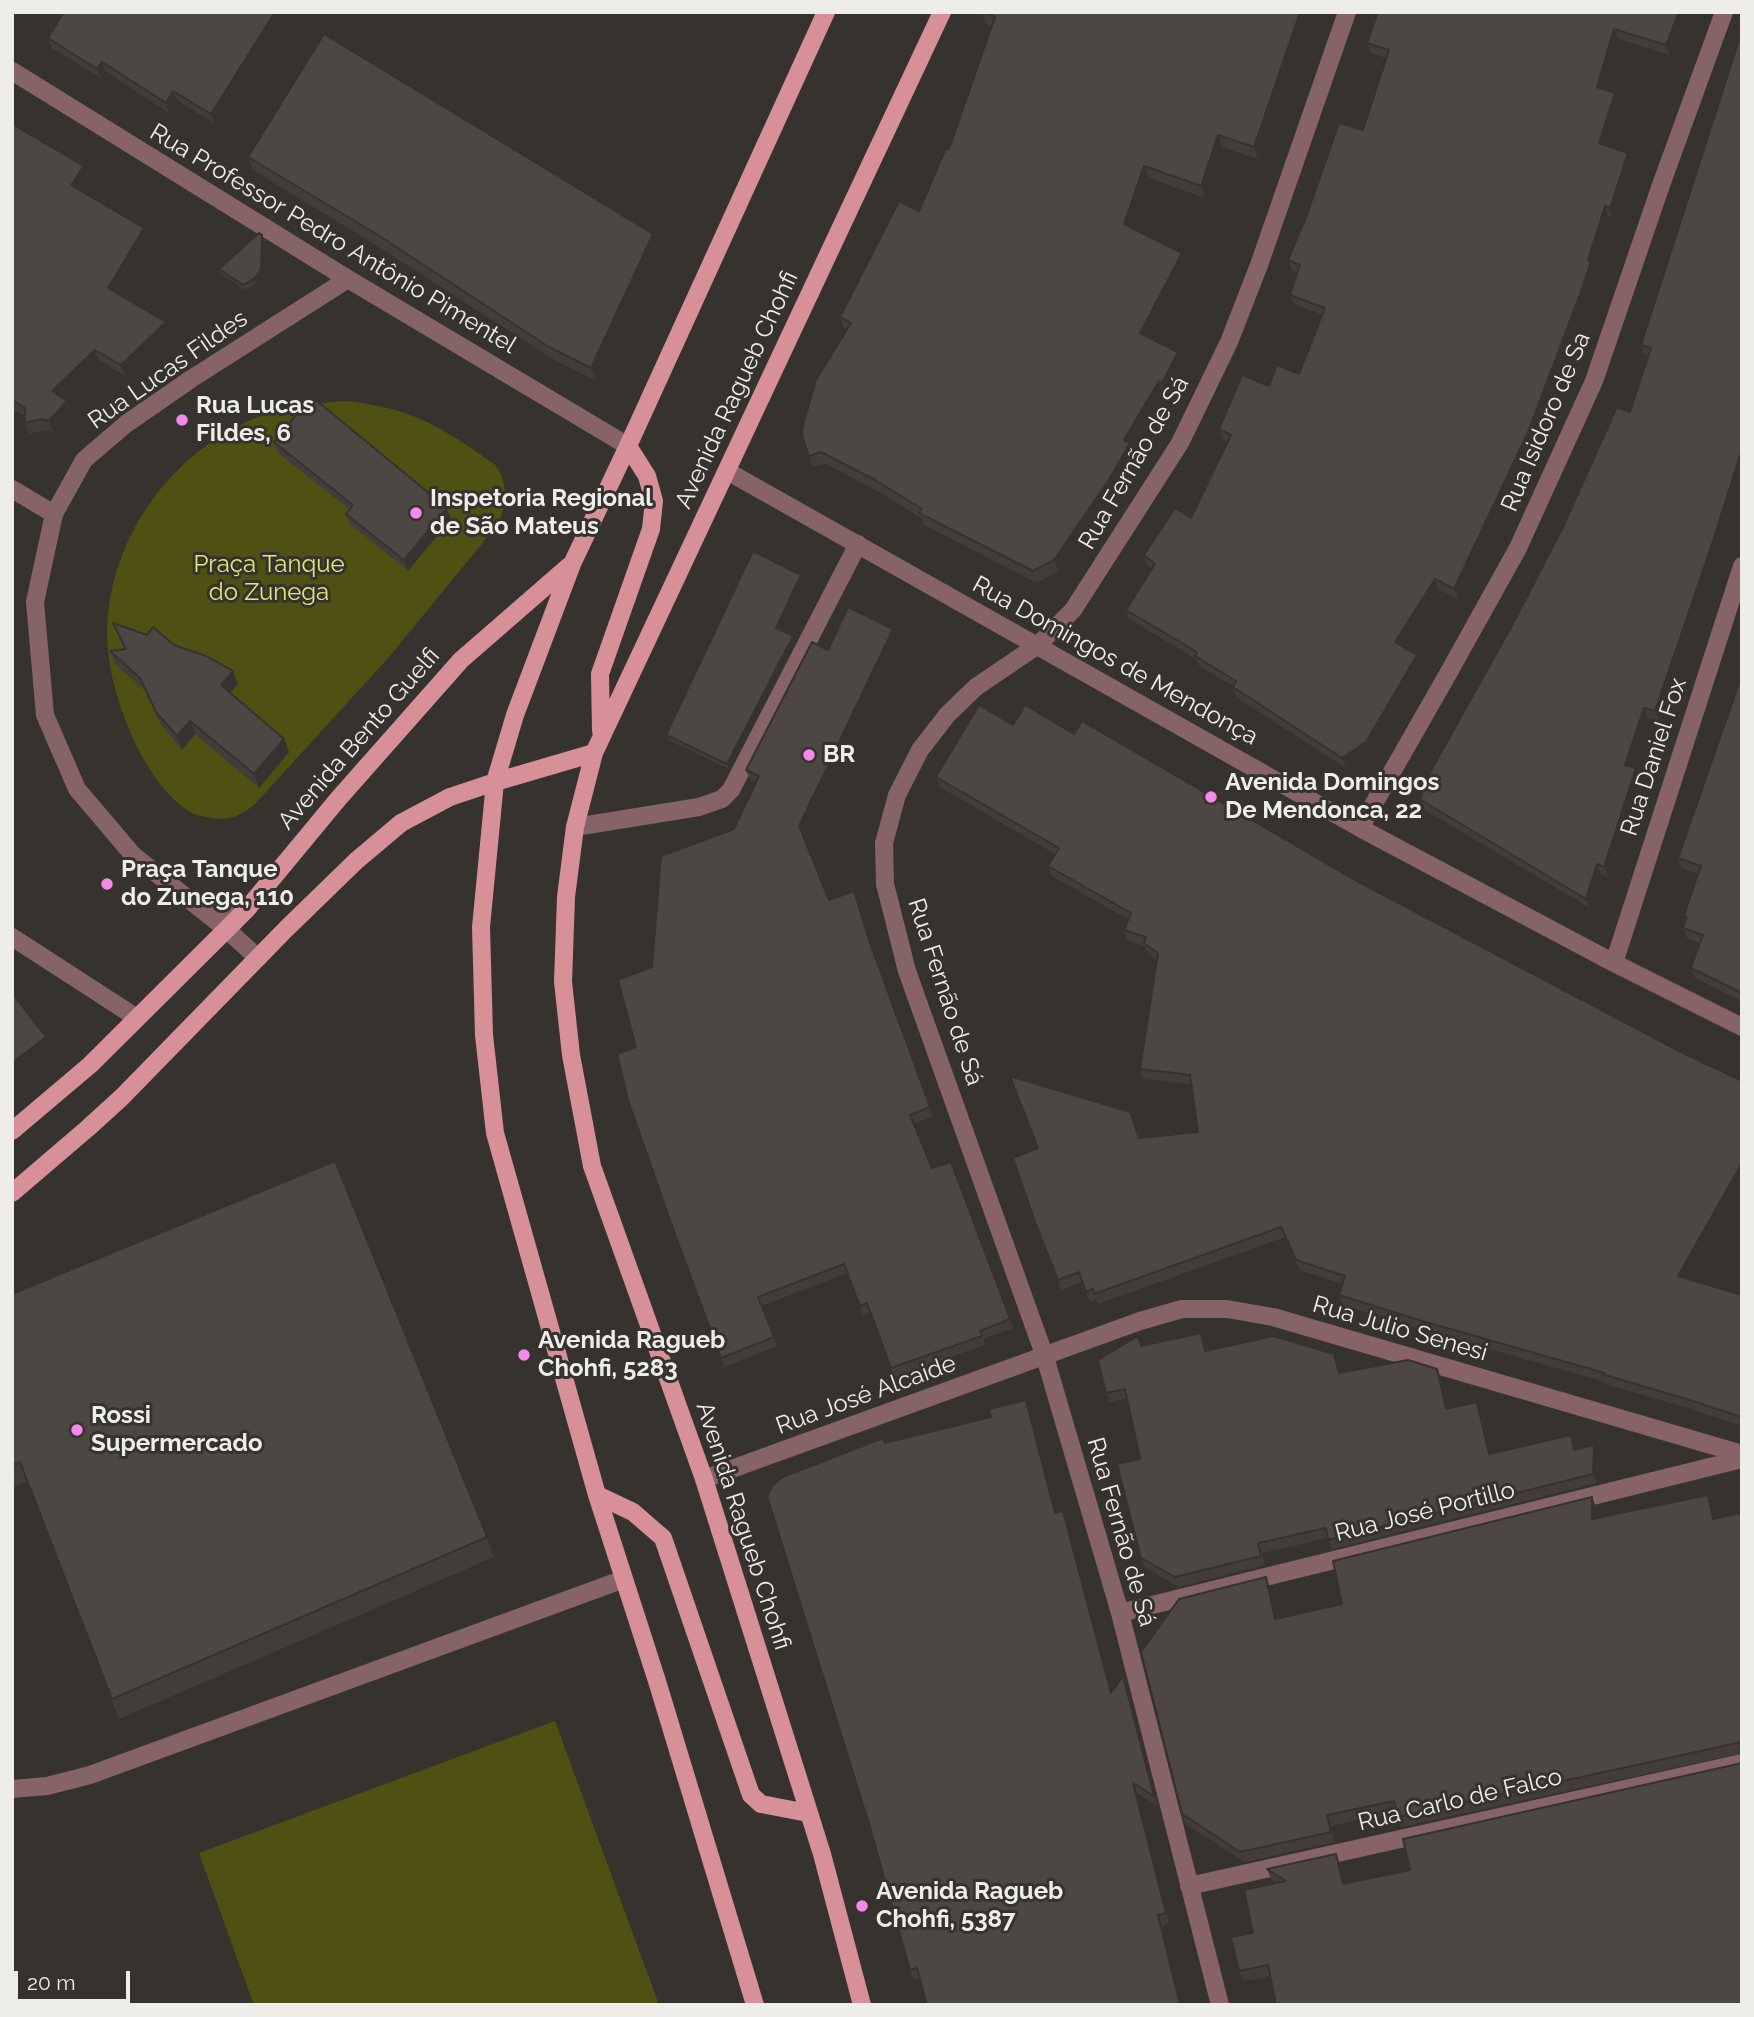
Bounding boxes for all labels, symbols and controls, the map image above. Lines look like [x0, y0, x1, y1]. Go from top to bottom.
street label: Rua Professor Pedro Antônio Pimentel [145, 118, 521, 360]
street label: Avenida Ragueb Chohfi [669, 267, 805, 513]
street label: Rua Lucas Fildes [83, 304, 253, 436]
street label: Rua Isidoro de Sa [1495, 328, 1597, 516]
street label: Rua Fernão de Sá [1073, 371, 1195, 555]
place label: Rua Lucas Fildes, 6 [196, 392, 314, 448]
marker: Rua Lucas Fildes, 6 [174, 412, 190, 428]
place label: Inspetoria Regional de São Mateus [430, 485, 653, 541]
marker: Inspetoria Regional de São Mateus [408, 505, 424, 521]
park label: Praça Tanque do Zunega [193, 551, 345, 607]
street label: Rua Domingos de Mendonça [967, 570, 1263, 752]
street label: Avenida Bento Guelfi [272, 642, 446, 836]
street label: Rua Daniel Fox [1615, 674, 1693, 840]
place label: BR [823, 741, 855, 769]
marker: BR [801, 747, 817, 763]
place label: Avenida Domingos De Mendonca, 22 [1225, 769, 1439, 825]
marker: Avenida Domingos De Mendonca, 22 [1203, 789, 1219, 805]
place label: Praça Tanque do Zunega, 110 [121, 856, 294, 912]
marker: Praça Tanque do Zunega, 110 [99, 876, 115, 892]
street label: Rua Fernão de Sá [901, 895, 989, 1089]
street label: Rua Julio Senesi [1309, 1290, 1491, 1368]
place label: Avenida Ragueb Chohfi, 5283 [538, 1327, 725, 1383]
marker: Avenida Ragueb Chohfi, 5283 [516, 1347, 532, 1363]
street label: Rua José Alcaide [772, 1349, 960, 1441]
street label: Avenida Ragueb Chohfi [689, 1399, 797, 1653]
place label: Rossi Supermercado [91, 1402, 263, 1458]
marker: Rossi Supermercado [69, 1422, 85, 1438]
street label: Rua Fernão de Sá [1080, 1434, 1162, 1630]
street label: Rua José Portillo [1332, 1476, 1518, 1548]
street label: Rua Carlo de Falco [1355, 1763, 1565, 1837]
place label: Avenida Ragueb Chohfi, 5387 [876, 1878, 1063, 1934]
marker: Avenida Ragueb Chohfi, 5387 [854, 1898, 870, 1914]
scale bar [18, 1958, 133, 2002]
text: 20 m [27, 1970, 75, 1995]

